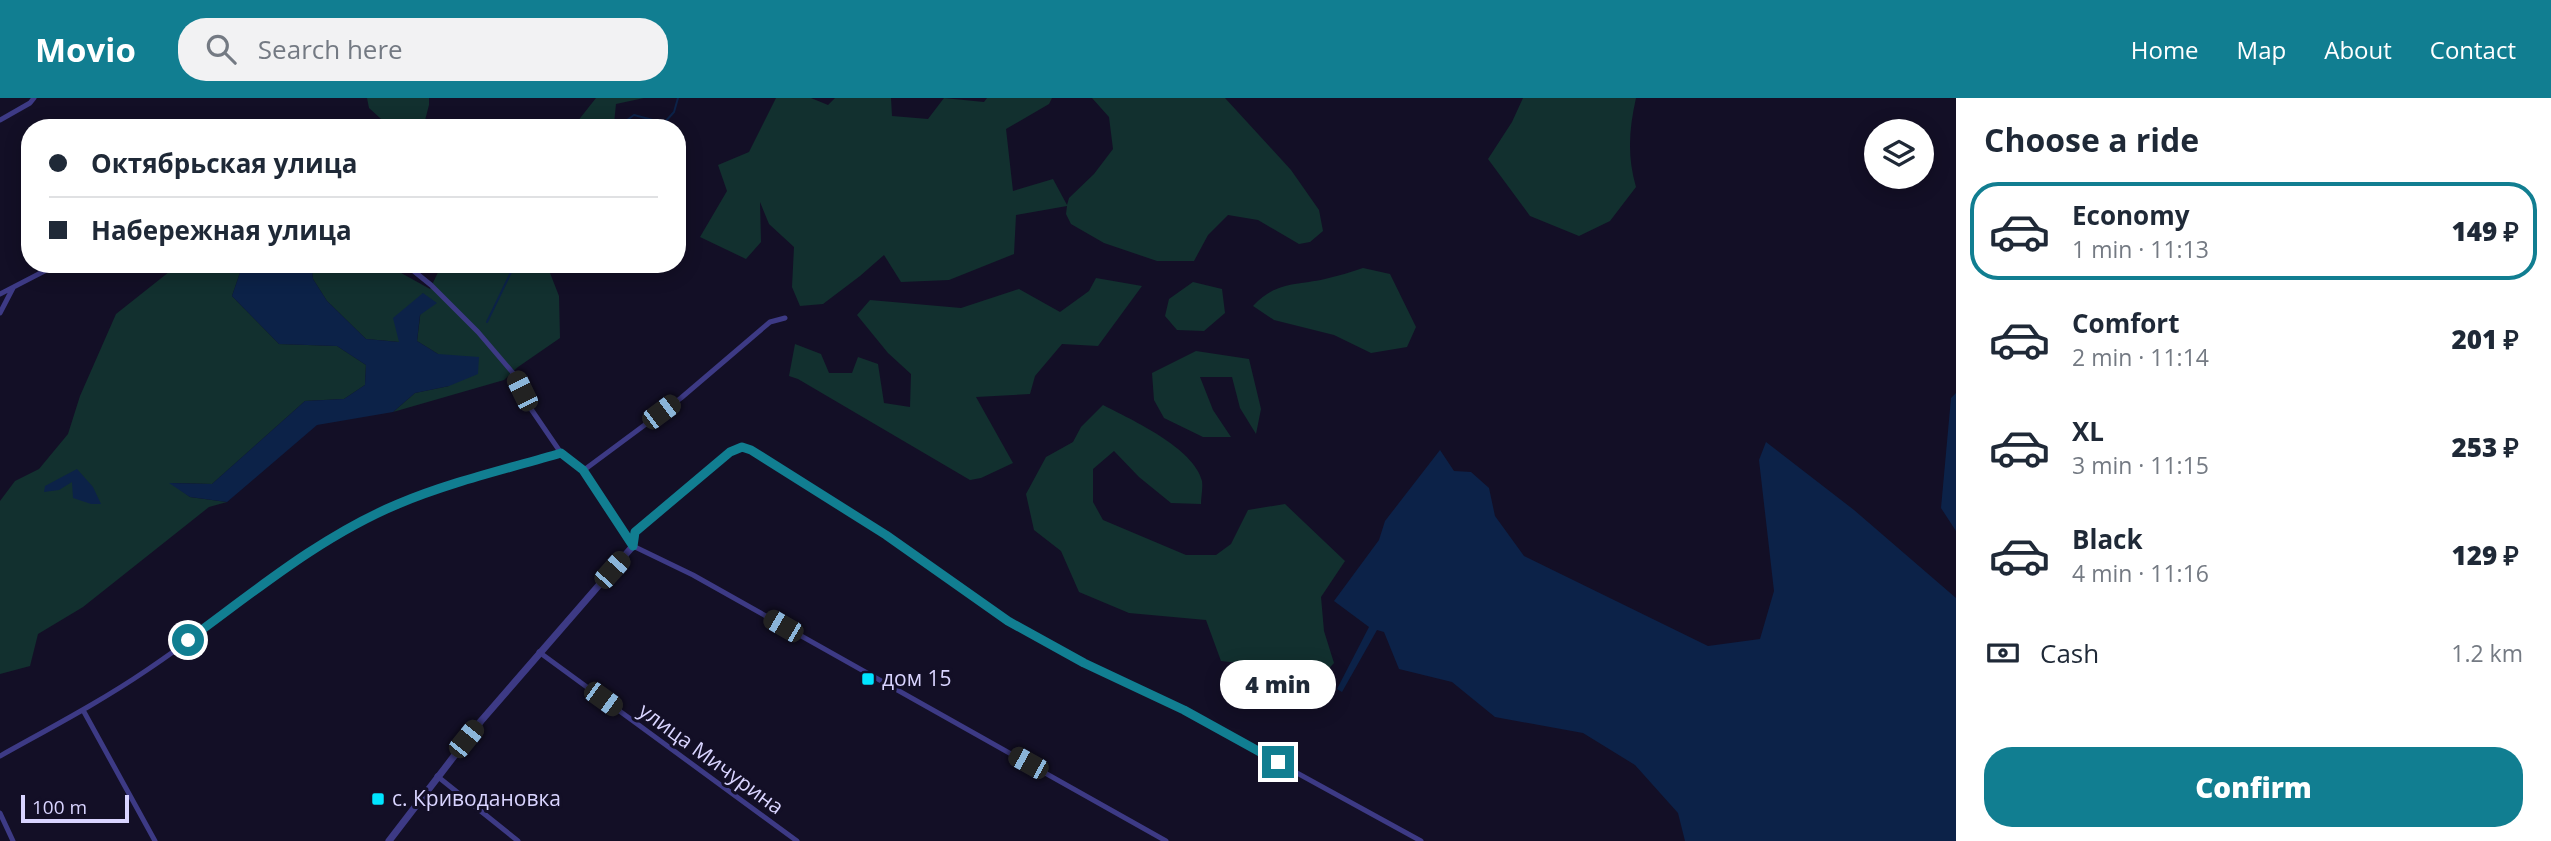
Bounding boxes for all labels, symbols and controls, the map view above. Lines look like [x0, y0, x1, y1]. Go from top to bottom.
search box [178, 18, 668, 81]
text: Movio [35, 27, 136, 72]
icon: search [202, 30, 240, 68]
text: Search here [258, 31, 403, 67]
text: Home [2131, 33, 2199, 66]
text: Map [2237, 33, 2286, 66]
text: About [2324, 33, 2392, 66]
text: Contact [2430, 33, 2516, 66]
text: Choose a ride [1984, 118, 2199, 161]
map controls [1864, 119, 1934, 189]
button: layers [1864, 119, 1934, 189]
text: Октябрьская улица [91, 145, 357, 181]
text: Economy [2072, 197, 2190, 233]
icon: car [1988, 200, 2051, 263]
text: Набережная улица [91, 212, 352, 248]
text: 149 ₽ [2451, 213, 2519, 249]
text: 1 min · 11:13 [2072, 233, 2209, 265]
text: Comfort [2072, 305, 2179, 341]
icon: car [1988, 308, 2051, 371]
text: 201 ₽ [2451, 321, 2519, 357]
text: 2 min · 11:14 [2072, 341, 2209, 373]
car [504, 368, 541, 414]
car [638, 391, 685, 433]
text: XL [2072, 413, 2104, 449]
icon: car [1988, 416, 2051, 479]
text: 253 ₽ [2451, 429, 2519, 465]
text: 3 min · 11:15 [2072, 449, 2209, 481]
text: Black [2072, 521, 2143, 557]
icon: car [1988, 524, 2051, 587]
text: 129 ₽ [2451, 537, 2519, 573]
car [591, 547, 634, 593]
text: 4 min · 11:16 [2072, 557, 2209, 589]
car [760, 606, 807, 646]
route start [172, 624, 204, 656]
icon: cash [1984, 634, 2022, 672]
text: Cash [2040, 635, 2099, 671]
text: 1.2 km [2451, 637, 2523, 669]
callout: 4 min [1220, 660, 1336, 710]
place label: дом 15 [882, 664, 952, 692]
text: 4 min [1245, 668, 1311, 700]
marker: дом 15 [860, 671, 876, 687]
car [580, 678, 627, 720]
street label: улица Мичурина [633, 696, 790, 820]
car [445, 716, 488, 762]
car [1005, 744, 1052, 782]
route end [1262, 746, 1294, 778]
button: Confirm [1984, 747, 2523, 827]
place label: с. Криводановка [392, 784, 561, 812]
marker: с. Криводановка [370, 791, 386, 807]
scale bar [21, 792, 130, 824]
text: 100 m [32, 794, 87, 820]

